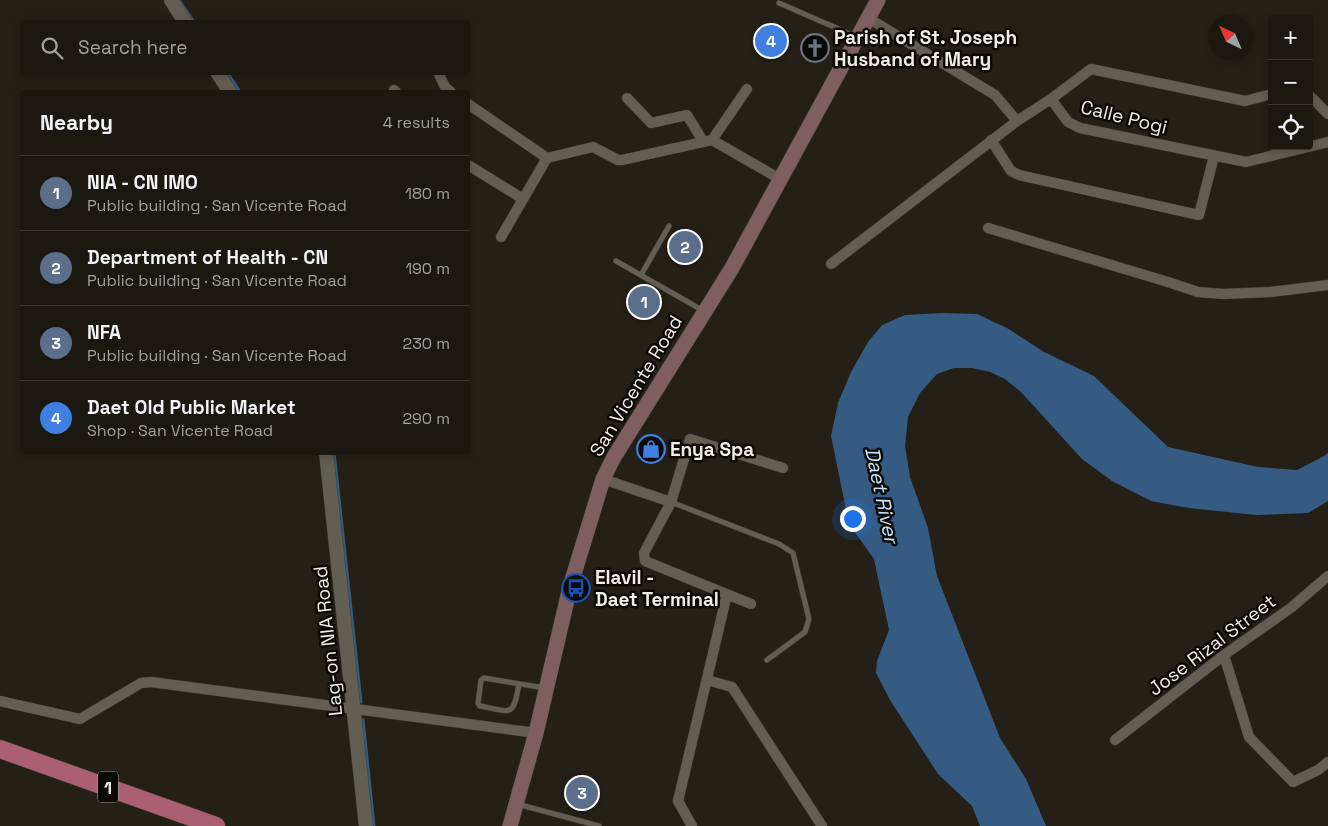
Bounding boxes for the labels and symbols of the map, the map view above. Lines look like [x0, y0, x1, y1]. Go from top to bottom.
north arrow [1208, 15, 1253, 60]
pin: 4 [755, 22, 787, 60]
place label: Parish of St. Joseph Husband of Mary [834, 25, 1017, 72]
church icon: Parish of St. Joseph Husband of Mary [800, 33, 830, 63]
street label: Calle Pogi [1078, 94, 1170, 140]
pin: 2 [669, 228, 701, 266]
pin: 1 [628, 283, 660, 321]
street label: San Vicente Road [584, 311, 688, 461]
shop icon: Enya Spa [636, 434, 666, 464]
place label: Enya Spa [670, 437, 754, 462]
water label: Daet River [859, 445, 905, 548]
your location [840, 506, 866, 532]
street label: Lag-on NIA Road [308, 565, 348, 717]
place label: Elavil - Daet Terminal [595, 565, 719, 612]
bus stop icon: Elavil - Daet Terminal [561, 573, 591, 603]
street label: Jose Rizal Street [1143, 589, 1281, 701]
road number: 1 [98, 772, 118, 802]
pin: 3 [566, 774, 598, 812]

